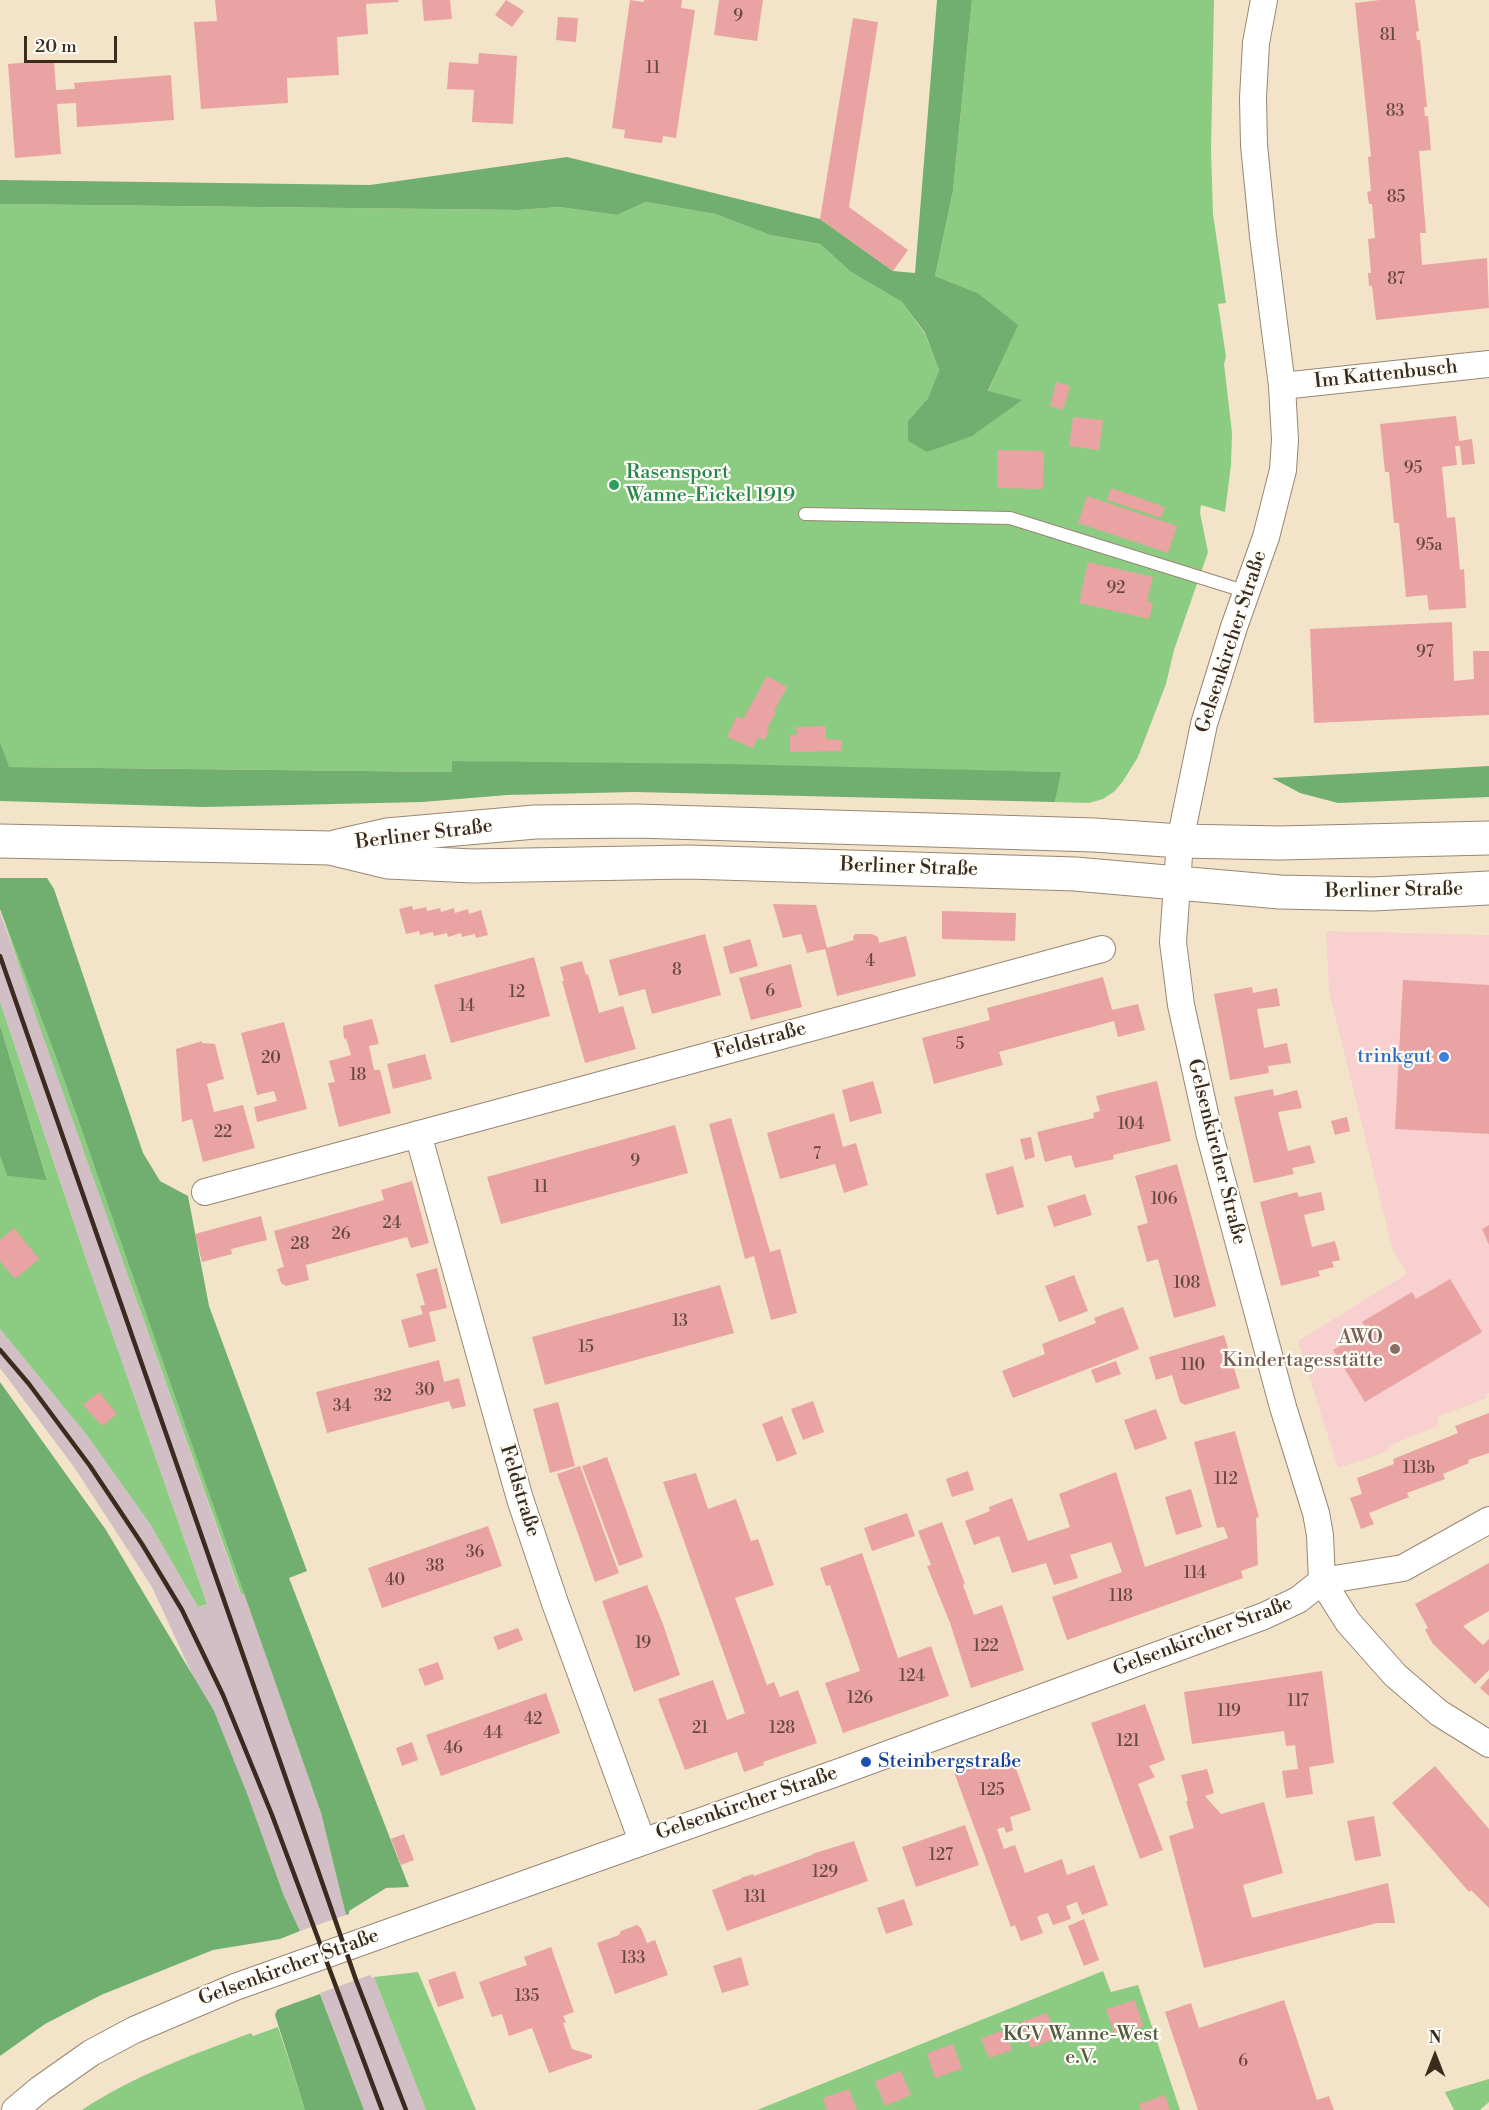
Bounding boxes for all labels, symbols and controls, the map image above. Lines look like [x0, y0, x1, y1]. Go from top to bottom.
house number: 9 [733, 7, 743, 27]
scale bar [27, 24, 120, 62]
house number: 81 [1380, 26, 1396, 46]
text: 20 m [35, 35, 77, 58]
house number: 11 [646, 59, 660, 79]
house number: 83 [1386, 102, 1404, 122]
house number: 85 [1387, 188, 1405, 208]
house number: 87 [1387, 270, 1405, 290]
street label: Im Kattenbusch [1313, 356, 1459, 394]
house number: 95 [1404, 459, 1422, 479]
place label: Rasensport Wanne-Eickel 1919 [626, 461, 795, 508]
marker: Rasensport Wanne-Eickel 1919 [607, 478, 621, 492]
house number: 95a [1416, 536, 1442, 556]
street label: Gelsenkircher Straße [1191, 548, 1273, 736]
house number: 92 [1107, 579, 1125, 599]
house number: 97 [1416, 643, 1434, 663]
street label: Berliner Straße [354, 815, 494, 855]
street label: Berliner Straße [839, 854, 979, 882]
street label: Berliner Straße [1325, 878, 1463, 904]
house number: 4 [865, 952, 875, 972]
house number: 8 [672, 961, 682, 981]
house number: 6 [765, 982, 775, 1002]
house number: 12 [509, 983, 525, 1003]
house number: 14 [459, 997, 475, 1017]
street label: Feldstraße [711, 1017, 809, 1065]
house number: 5 [956, 1035, 964, 1055]
place label: trinkgut [1357, 1045, 1432, 1069]
house number: 20 [261, 1049, 281, 1069]
marker: trinkgut [1437, 1050, 1451, 1064]
street label: Gelsenkircher Straße [1181, 1057, 1251, 1247]
house number: 18 [350, 1066, 366, 1086]
house number: 104 [1118, 1115, 1144, 1135]
house number: 22 [214, 1123, 232, 1143]
house number: 7 [813, 1145, 821, 1165]
house number: 9 [630, 1152, 640, 1172]
house number: 11 [534, 1178, 548, 1198]
house number: 106 [1151, 1190, 1177, 1210]
house number: 24 [383, 1214, 401, 1234]
house number: 26 [332, 1225, 350, 1245]
house number: 28 [291, 1235, 309, 1255]
house number: 108 [1174, 1274, 1200, 1294]
house number: 13 [672, 1312, 688, 1332]
place label: AWO Kindertagesstätte [1222, 1326, 1383, 1373]
house number: 15 [578, 1338, 594, 1358]
marker: AWO Kindertagesstätte [1388, 1342, 1402, 1356]
house number: 110 [1181, 1356, 1205, 1376]
house number: 30 [415, 1381, 435, 1401]
house number: 32 [374, 1387, 392, 1407]
house number: 34 [333, 1397, 351, 1417]
street label: Feldstraße [494, 1442, 544, 1540]
house number: 113b [1403, 1459, 1435, 1479]
house number: 112 [1214, 1470, 1238, 1490]
house number: 36 [466, 1543, 484, 1563]
house number: 38 [426, 1557, 444, 1577]
house number: 114 [1183, 1564, 1207, 1584]
house number: 40 [385, 1571, 405, 1591]
house number: 118 [1109, 1587, 1133, 1607]
street label: Gelsenkircher Straße [1110, 1592, 1296, 1682]
house number: 19 [635, 1634, 651, 1654]
house number: 122 [973, 1637, 999, 1657]
house number: 124 [899, 1667, 925, 1687]
house number: 126 [847, 1689, 873, 1709]
house number: 117 [1287, 1692, 1309, 1712]
house number: 119 [1217, 1702, 1241, 1722]
house number: 42 [524, 1710, 542, 1730]
house number: 21 [692, 1719, 708, 1739]
house number: 128 [769, 1719, 795, 1739]
house number: 44 [483, 1724, 503, 1744]
house number: 121 [1116, 1732, 1140, 1752]
house number: 46 [443, 1739, 463, 1759]
place label: Steinbergstraße [878, 1750, 1021, 1774]
marker: Steinbergstraße [859, 1755, 873, 1769]
street label: Gelsenkircher Straße [653, 1762, 841, 1846]
house number: 125 [979, 1781, 1005, 1801]
house number: 127 [929, 1846, 953, 1866]
house number: 129 [812, 1863, 838, 1883]
house number: 131 [744, 1888, 766, 1908]
street label: Gelsenkircher Straße [196, 1924, 382, 2012]
house number: 133 [621, 1949, 645, 1969]
house number: 135 [515, 1987, 539, 2007]
park label: KGV Wanne-West e.V. [1003, 2023, 1159, 2070]
north arrow [1405, 2026, 1465, 2086]
text: N [1429, 2028, 1441, 2048]
house number: 6 [1238, 2052, 1248, 2072]

